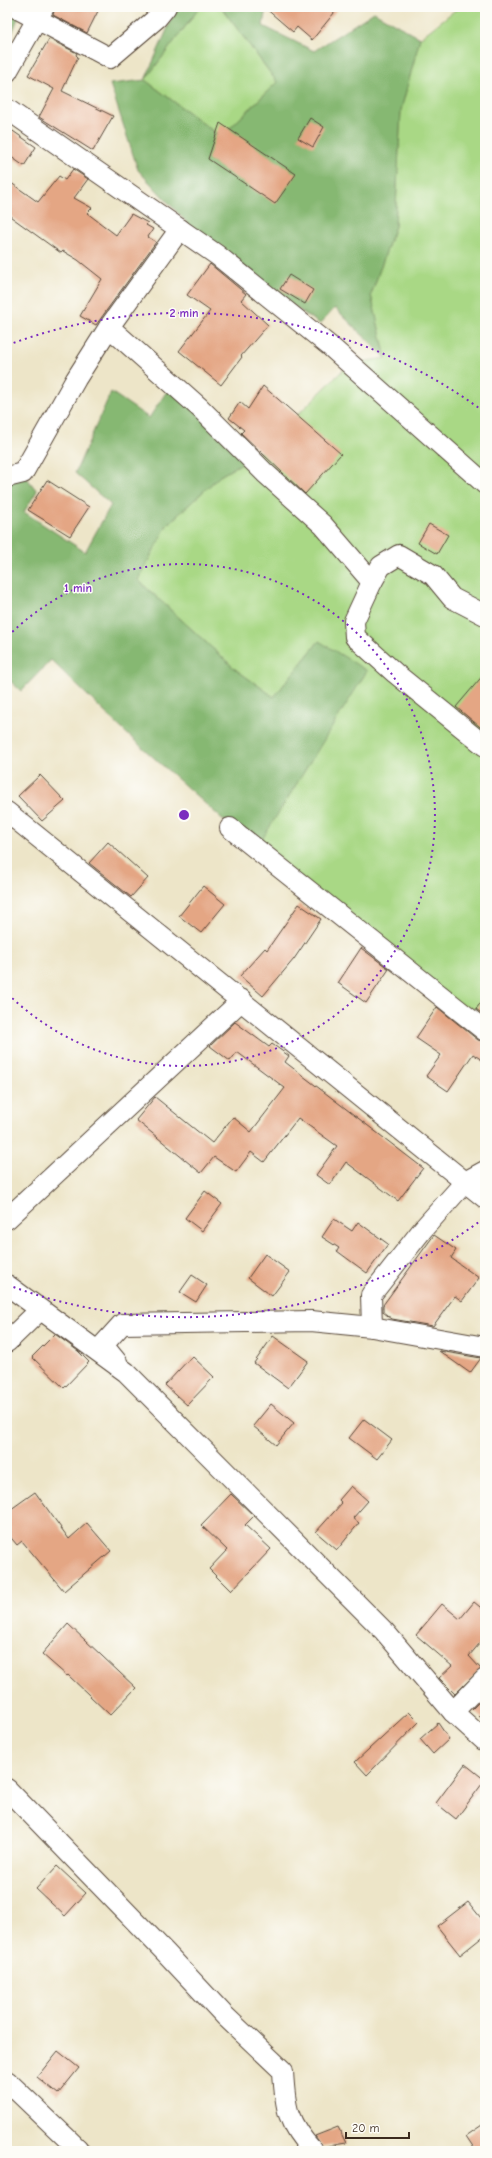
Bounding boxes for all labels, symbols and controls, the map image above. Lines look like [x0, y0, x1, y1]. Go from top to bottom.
text: 2 min [169, 306, 199, 320]
text: 1 min [64, 581, 92, 595]
centre of rings [177, 808, 191, 822]
scale bar [346, 2114, 409, 2140]
text: 20 m [352, 2121, 380, 2135]

